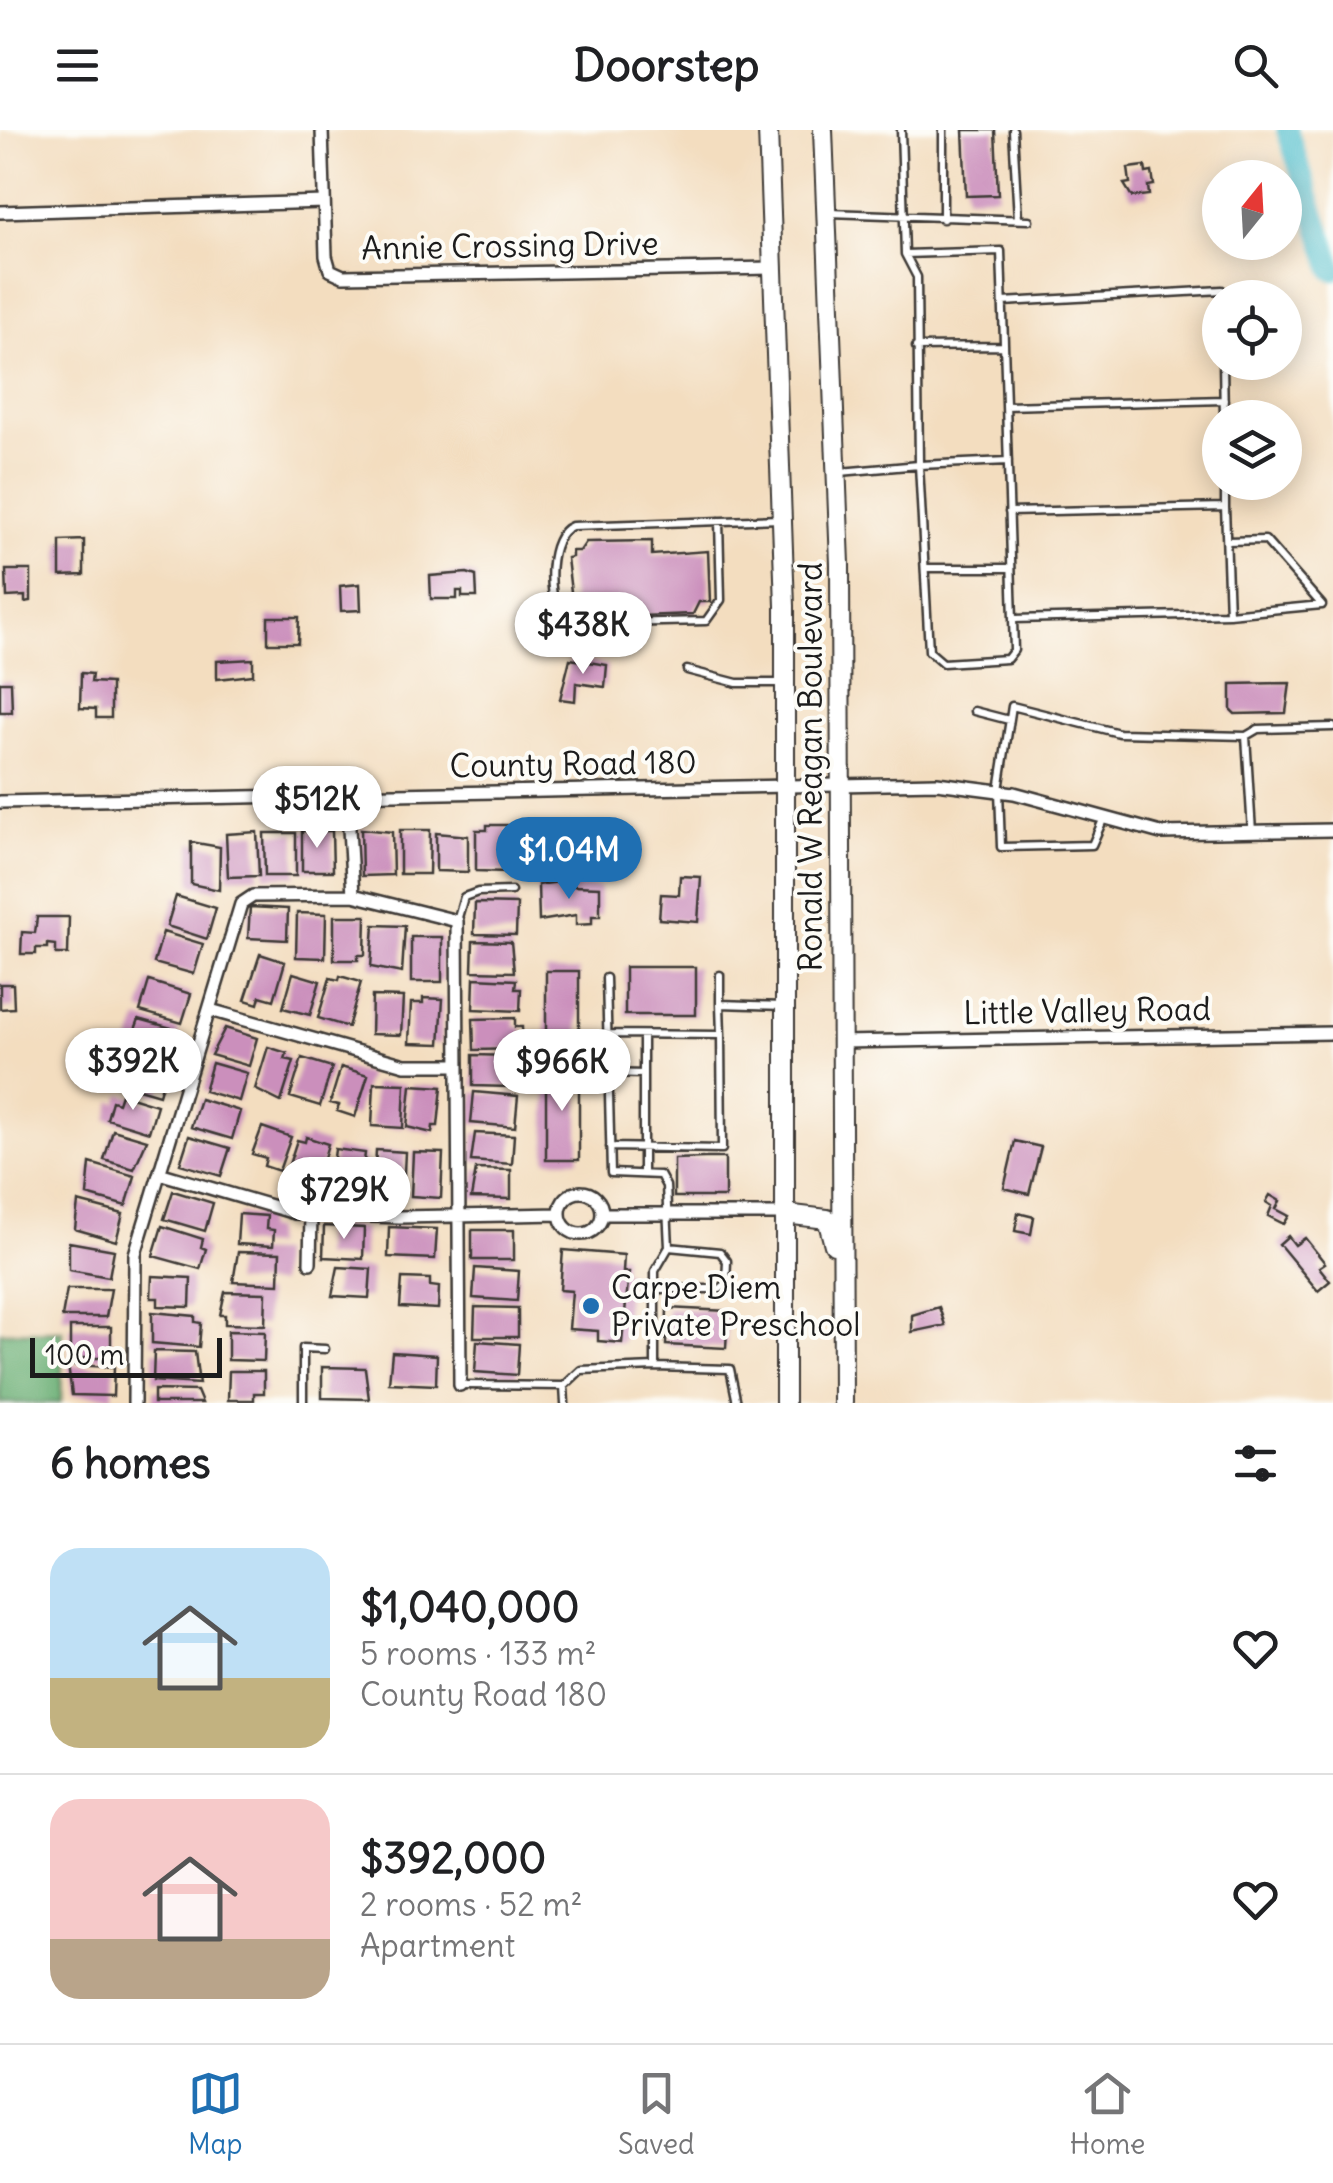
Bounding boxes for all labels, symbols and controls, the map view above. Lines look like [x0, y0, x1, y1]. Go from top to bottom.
text: Doorstep [574, 37, 759, 93]
icon: menu [50, 38, 105, 93]
icon: search [1228, 38, 1283, 93]
north arrow [1202, 160, 1302, 260]
map controls [1202, 160, 1302, 500]
street label: Annie Crossing Drive [361, 222, 659, 269]
button: locate [1202, 280, 1302, 380]
button: layers [1202, 400, 1302, 500]
street label: Ronald W Reagan Boulevard [790, 562, 831, 972]
pin: $438K [513, 592, 653, 677]
text: $438K [537, 604, 629, 645]
street label: County Road 180 [449, 741, 697, 786]
pin: $512K [247, 766, 387, 851]
text: $512K [274, 778, 360, 819]
pin: $1.04M [488, 817, 650, 902]
text: $1.04M [518, 829, 620, 870]
street label: Little Valley Road [963, 988, 1211, 1033]
pin: $392K [63, 1028, 203, 1113]
pin: $966K [492, 1029, 632, 1114]
text: $392K [87, 1040, 179, 1081]
text: $966K [516, 1041, 608, 1082]
pin: $729K [274, 1157, 414, 1242]
text: $729K [299, 1169, 389, 1210]
place label: Carpe Diem Private Preschool [611, 1267, 860, 1345]
marker: Carpe Diem Private Preschool [580, 1295, 602, 1317]
scale bar [30, 1333, 222, 1378]
text: 100 m [45, 1337, 124, 1373]
icon: filters [1228, 1436, 1283, 1491]
text: 6 homes [50, 1437, 211, 1489]
text: $1,040,000 [360, 1581, 579, 1633]
icon: home [130, 1588, 250, 1708]
icon: heart [1228, 1621, 1283, 1676]
text: 5 rooms · 133 m² [360, 1633, 596, 1674]
text: County Road 180 [360, 1674, 607, 1715]
text: $392,000 [360, 1832, 546, 1884]
icon: home [130, 1839, 250, 1959]
icon: heart [1228, 1872, 1283, 1927]
text: 2 rooms · 52 m² [360, 1884, 582, 1925]
text: Apartment [360, 1925, 515, 1966]
tab: Map [188, 2066, 243, 2162]
tab: Saved [618, 2066, 695, 2162]
tab: Home [1070, 2066, 1145, 2162]

